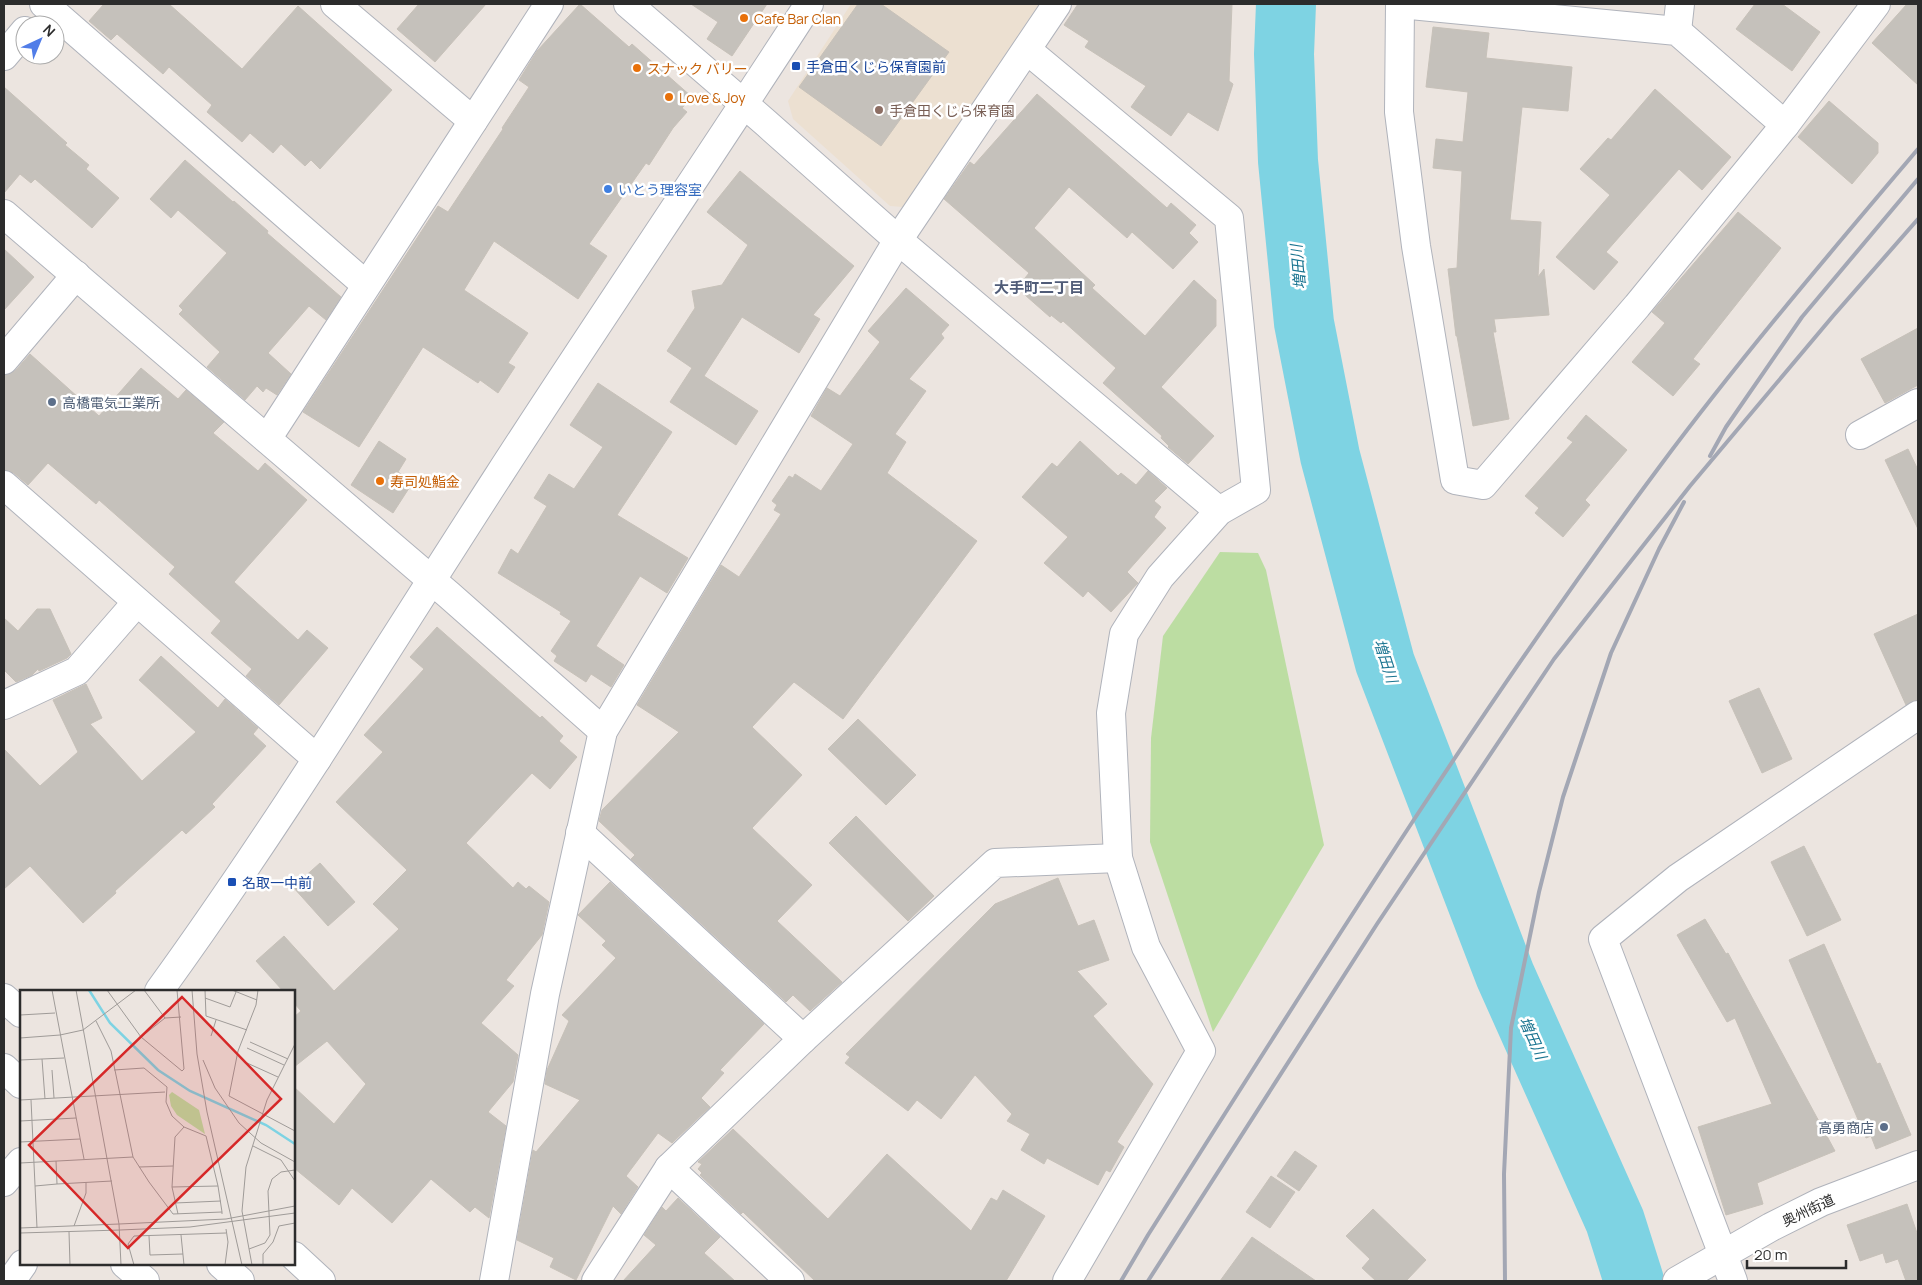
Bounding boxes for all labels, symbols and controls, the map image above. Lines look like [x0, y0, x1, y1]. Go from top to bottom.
place label: Cafe Bar Clan [754, 9, 841, 28]
marker: Cafe Bar Clan [738, 12, 750, 24]
north arrow [15, 15, 65, 65]
text: N [39, 20, 60, 41]
place label: 手倉田くじら保育園前 [806, 57, 946, 76]
place label: スナック バリー [647, 59, 748, 78]
marker: 手倉田くじら保育園前 [790, 60, 802, 72]
marker: スナック バリー [631, 62, 643, 74]
place label: Love & Joy [679, 88, 746, 107]
marker: Love & Joy [663, 91, 675, 103]
place label: 手倉田くじら保育園 [889, 101, 1015, 120]
marker: 手倉田くじら保育園 [873, 104, 885, 116]
place label: いとう理容室 [618, 180, 702, 199]
marker: いとう理容室 [602, 183, 614, 195]
water label: 増田川 [1285, 242, 1310, 290]
district label: 大手町二丁目 [994, 277, 1084, 298]
place label: 高橋電気工業所 [62, 393, 160, 412]
marker: 高橋電気工業所 [46, 396, 58, 408]
place label: 寿司処鮨金 [390, 472, 460, 491]
marker: 寿司処鮨金 [374, 475, 386, 487]
water label: 増田川 [1369, 636, 1404, 688]
place label: 名取一中前 [242, 873, 312, 892]
marker: 名取一中前 [226, 876, 238, 888]
inset map [20, 990, 295, 1265]
water label: 増田川 [1514, 1013, 1553, 1065]
place label: 高勇商店 [1818, 1118, 1874, 1137]
marker: 高勇商店 [1878, 1121, 1890, 1133]
street label: 奥州街道 [1779, 1190, 1837, 1230]
scale bar [1747, 1238, 1846, 1270]
text: 20 m [1754, 1244, 1787, 1265]

